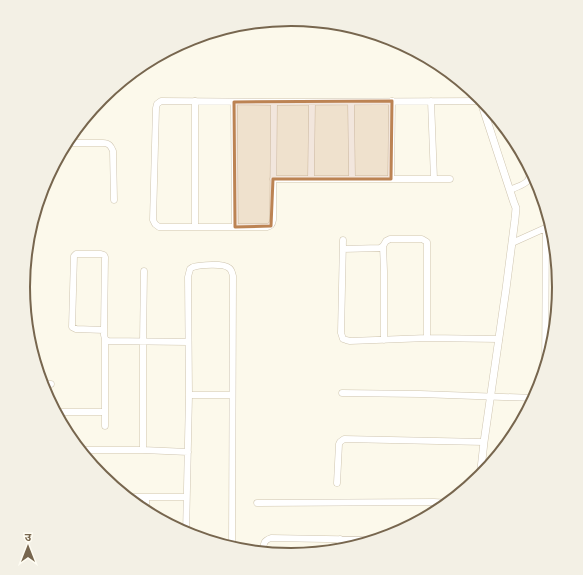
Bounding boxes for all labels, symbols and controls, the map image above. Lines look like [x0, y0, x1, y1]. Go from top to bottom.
north arrow [8, 527, 48, 567]
text: उ [25, 530, 32, 544]

